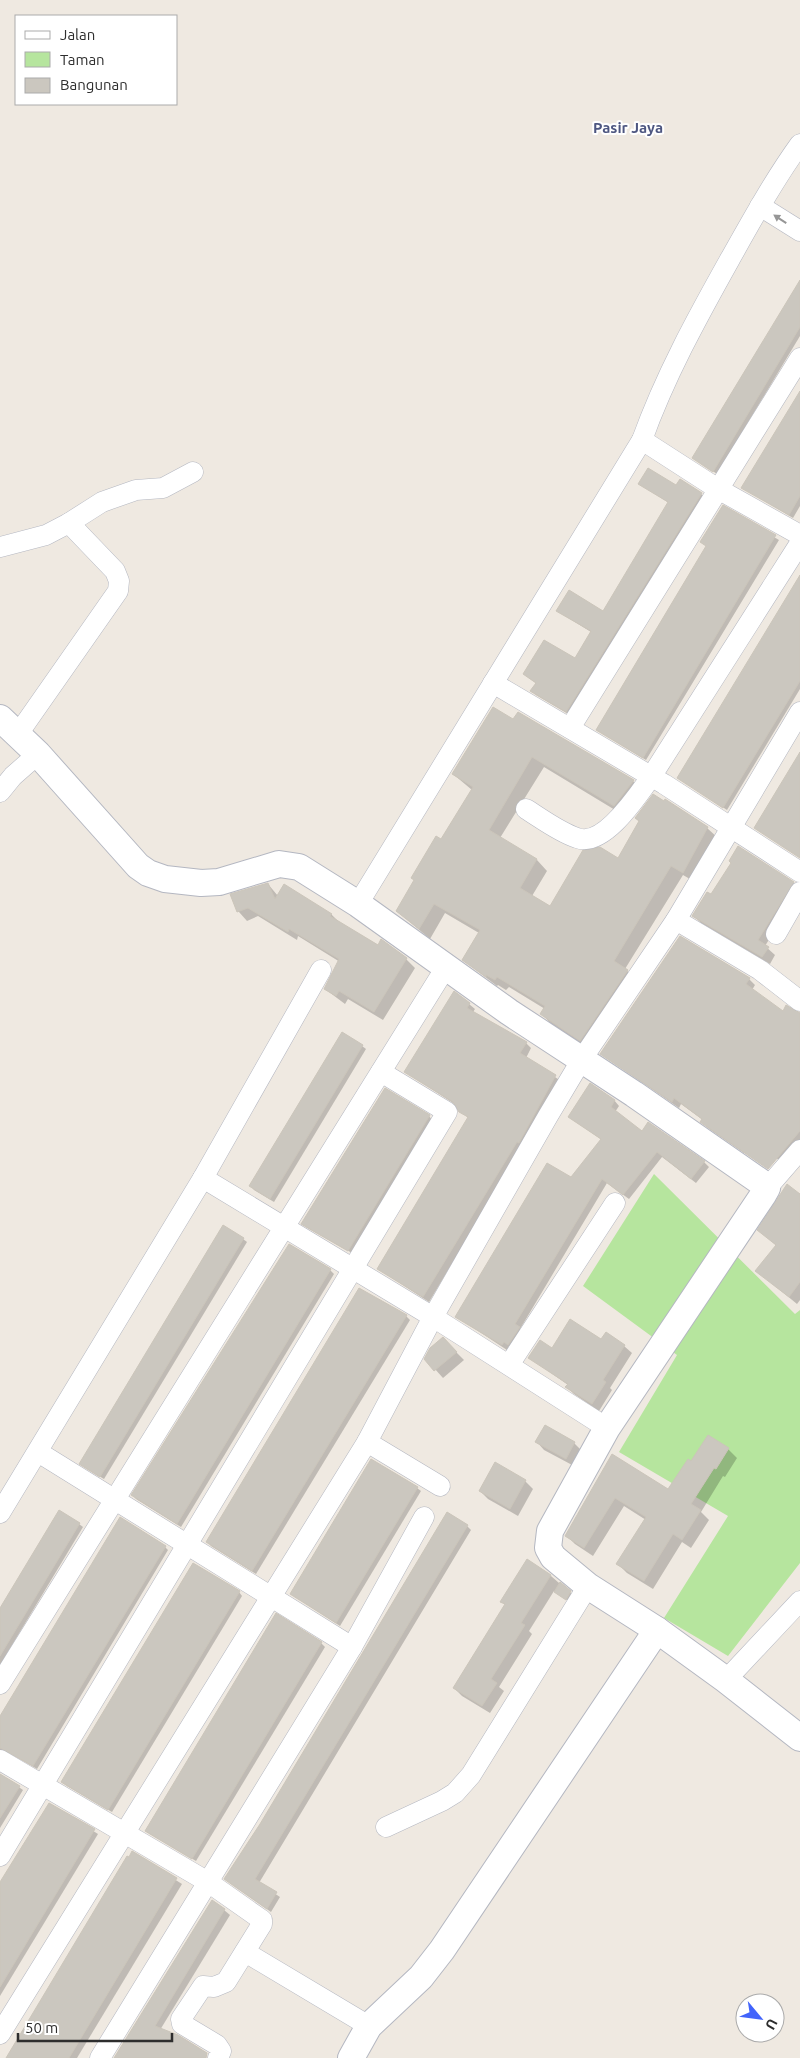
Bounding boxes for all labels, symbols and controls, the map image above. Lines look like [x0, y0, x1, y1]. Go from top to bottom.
legend [15, 15, 178, 105]
text: Jalan [60, 26, 95, 43]
text: Taman [60, 51, 105, 68]
text: Bangunan [60, 76, 128, 93]
district label: Pasir Jaya [593, 119, 663, 136]
one-way arrow [773, 214, 787, 223]
north arrow [735, 1993, 785, 2043]
scale bar [18, 2010, 171, 2042]
text: U [762, 2016, 781, 2032]
text: 50 m [25, 2019, 58, 2036]

